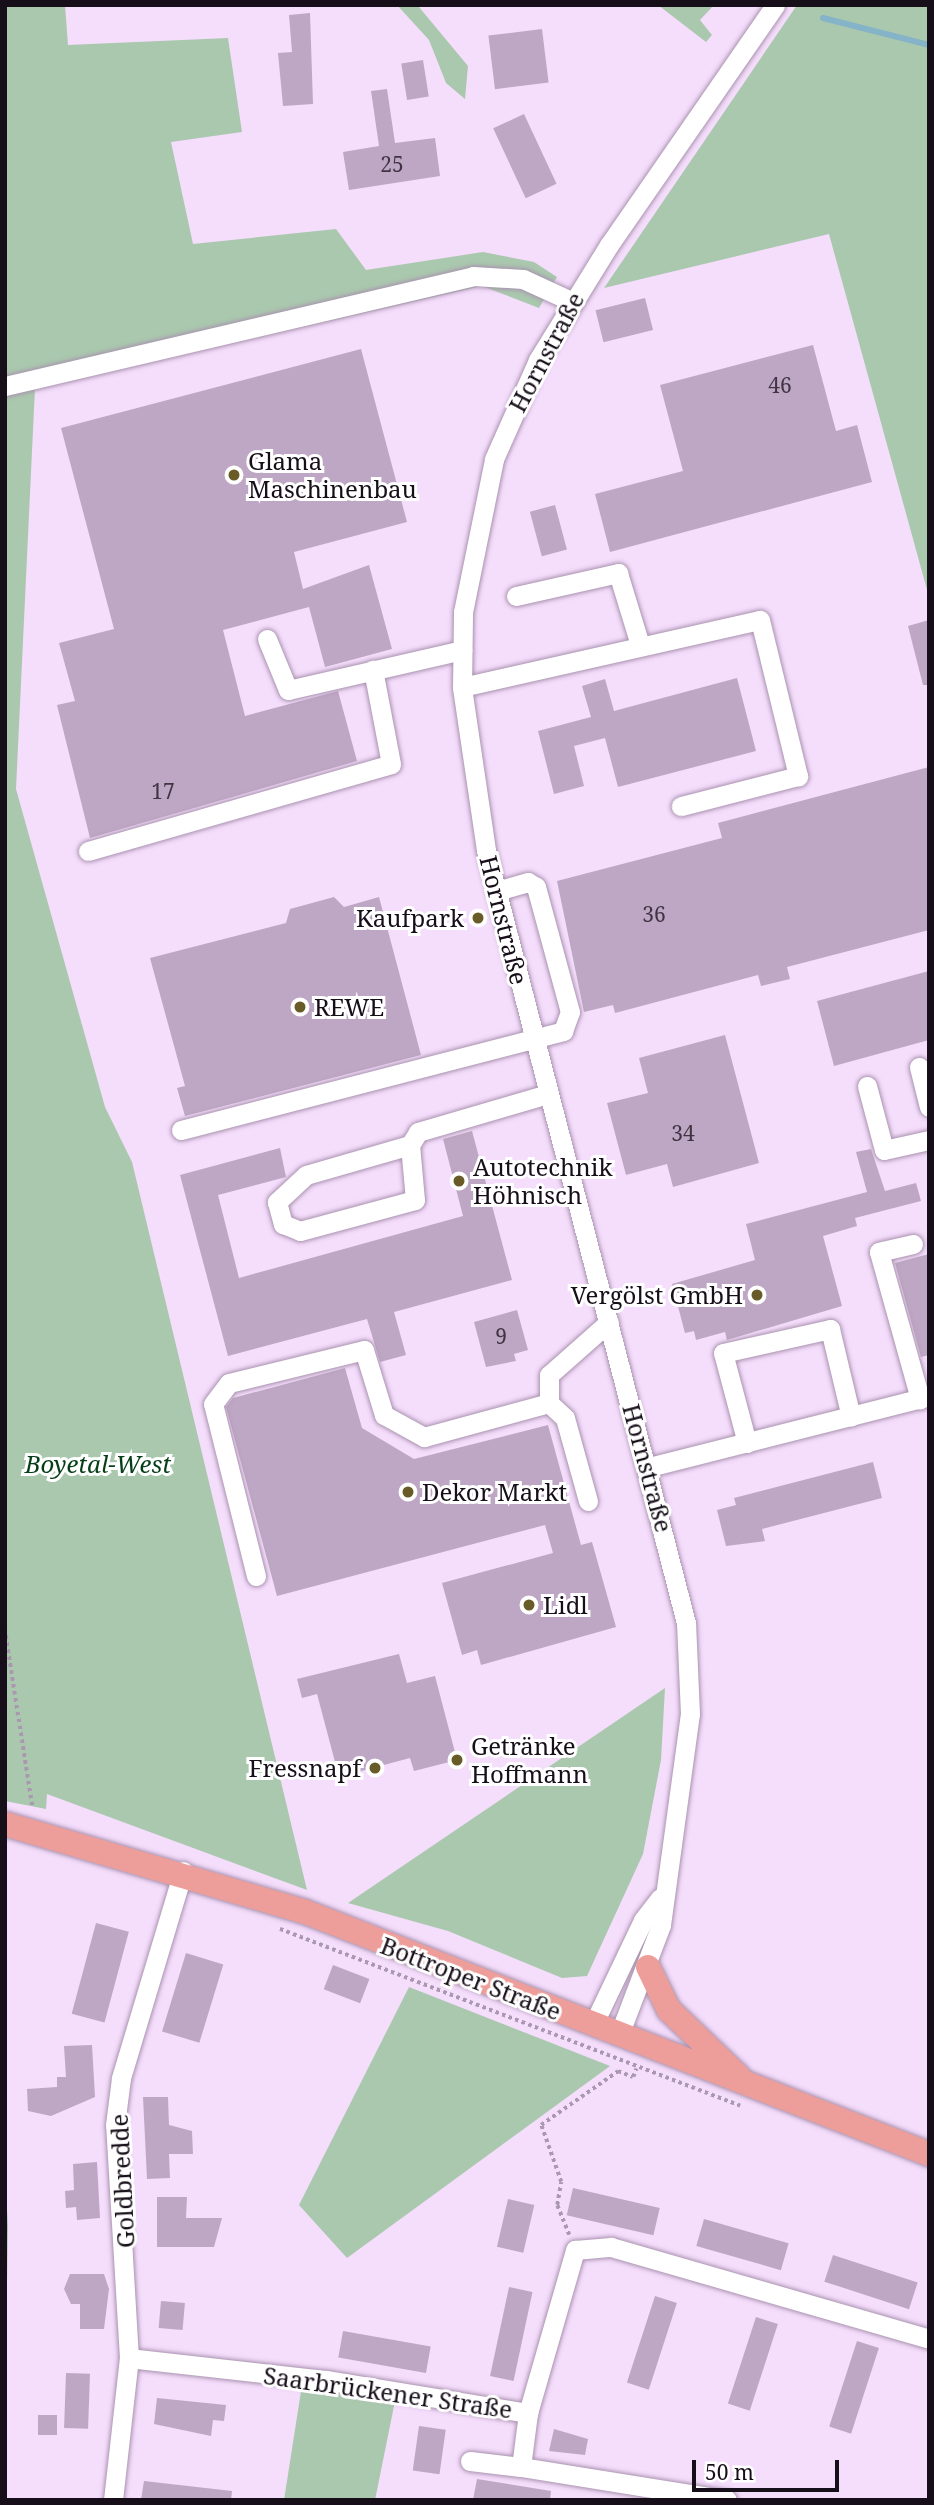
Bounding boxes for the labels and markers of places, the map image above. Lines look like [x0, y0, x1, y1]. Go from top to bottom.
place label: Glama Maschinenbau [248, 447, 417, 503]
marker: Glama Maschinenbau [226, 467, 242, 483]
place label: Kaufpark [356, 904, 464, 932]
marker: Kaufpark [470, 910, 486, 926]
place label: REWE [314, 993, 384, 1021]
marker: REWE [292, 999, 308, 1015]
place label: Autotechnik Höhnisch [473, 1153, 613, 1209]
marker: Autotechnik Höhnisch [451, 1173, 467, 1189]
place label: Vergölst GmbH [571, 1281, 743, 1309]
marker: Vergölst GmbH [749, 1287, 765, 1303]
place label: Dekor Markt [422, 1478, 567, 1506]
marker: Dekor Markt [400, 1484, 416, 1500]
place label: Lidl [543, 1591, 588, 1619]
marker: Lidl [521, 1597, 537, 1613]
place label: Getränke Hoffmann [471, 1732, 588, 1788]
marker: Getränke Hoffmann [449, 1752, 465, 1768]
place label: Fressnapf [248, 1754, 361, 1782]
marker: Fressnapf [367, 1760, 383, 1776]

